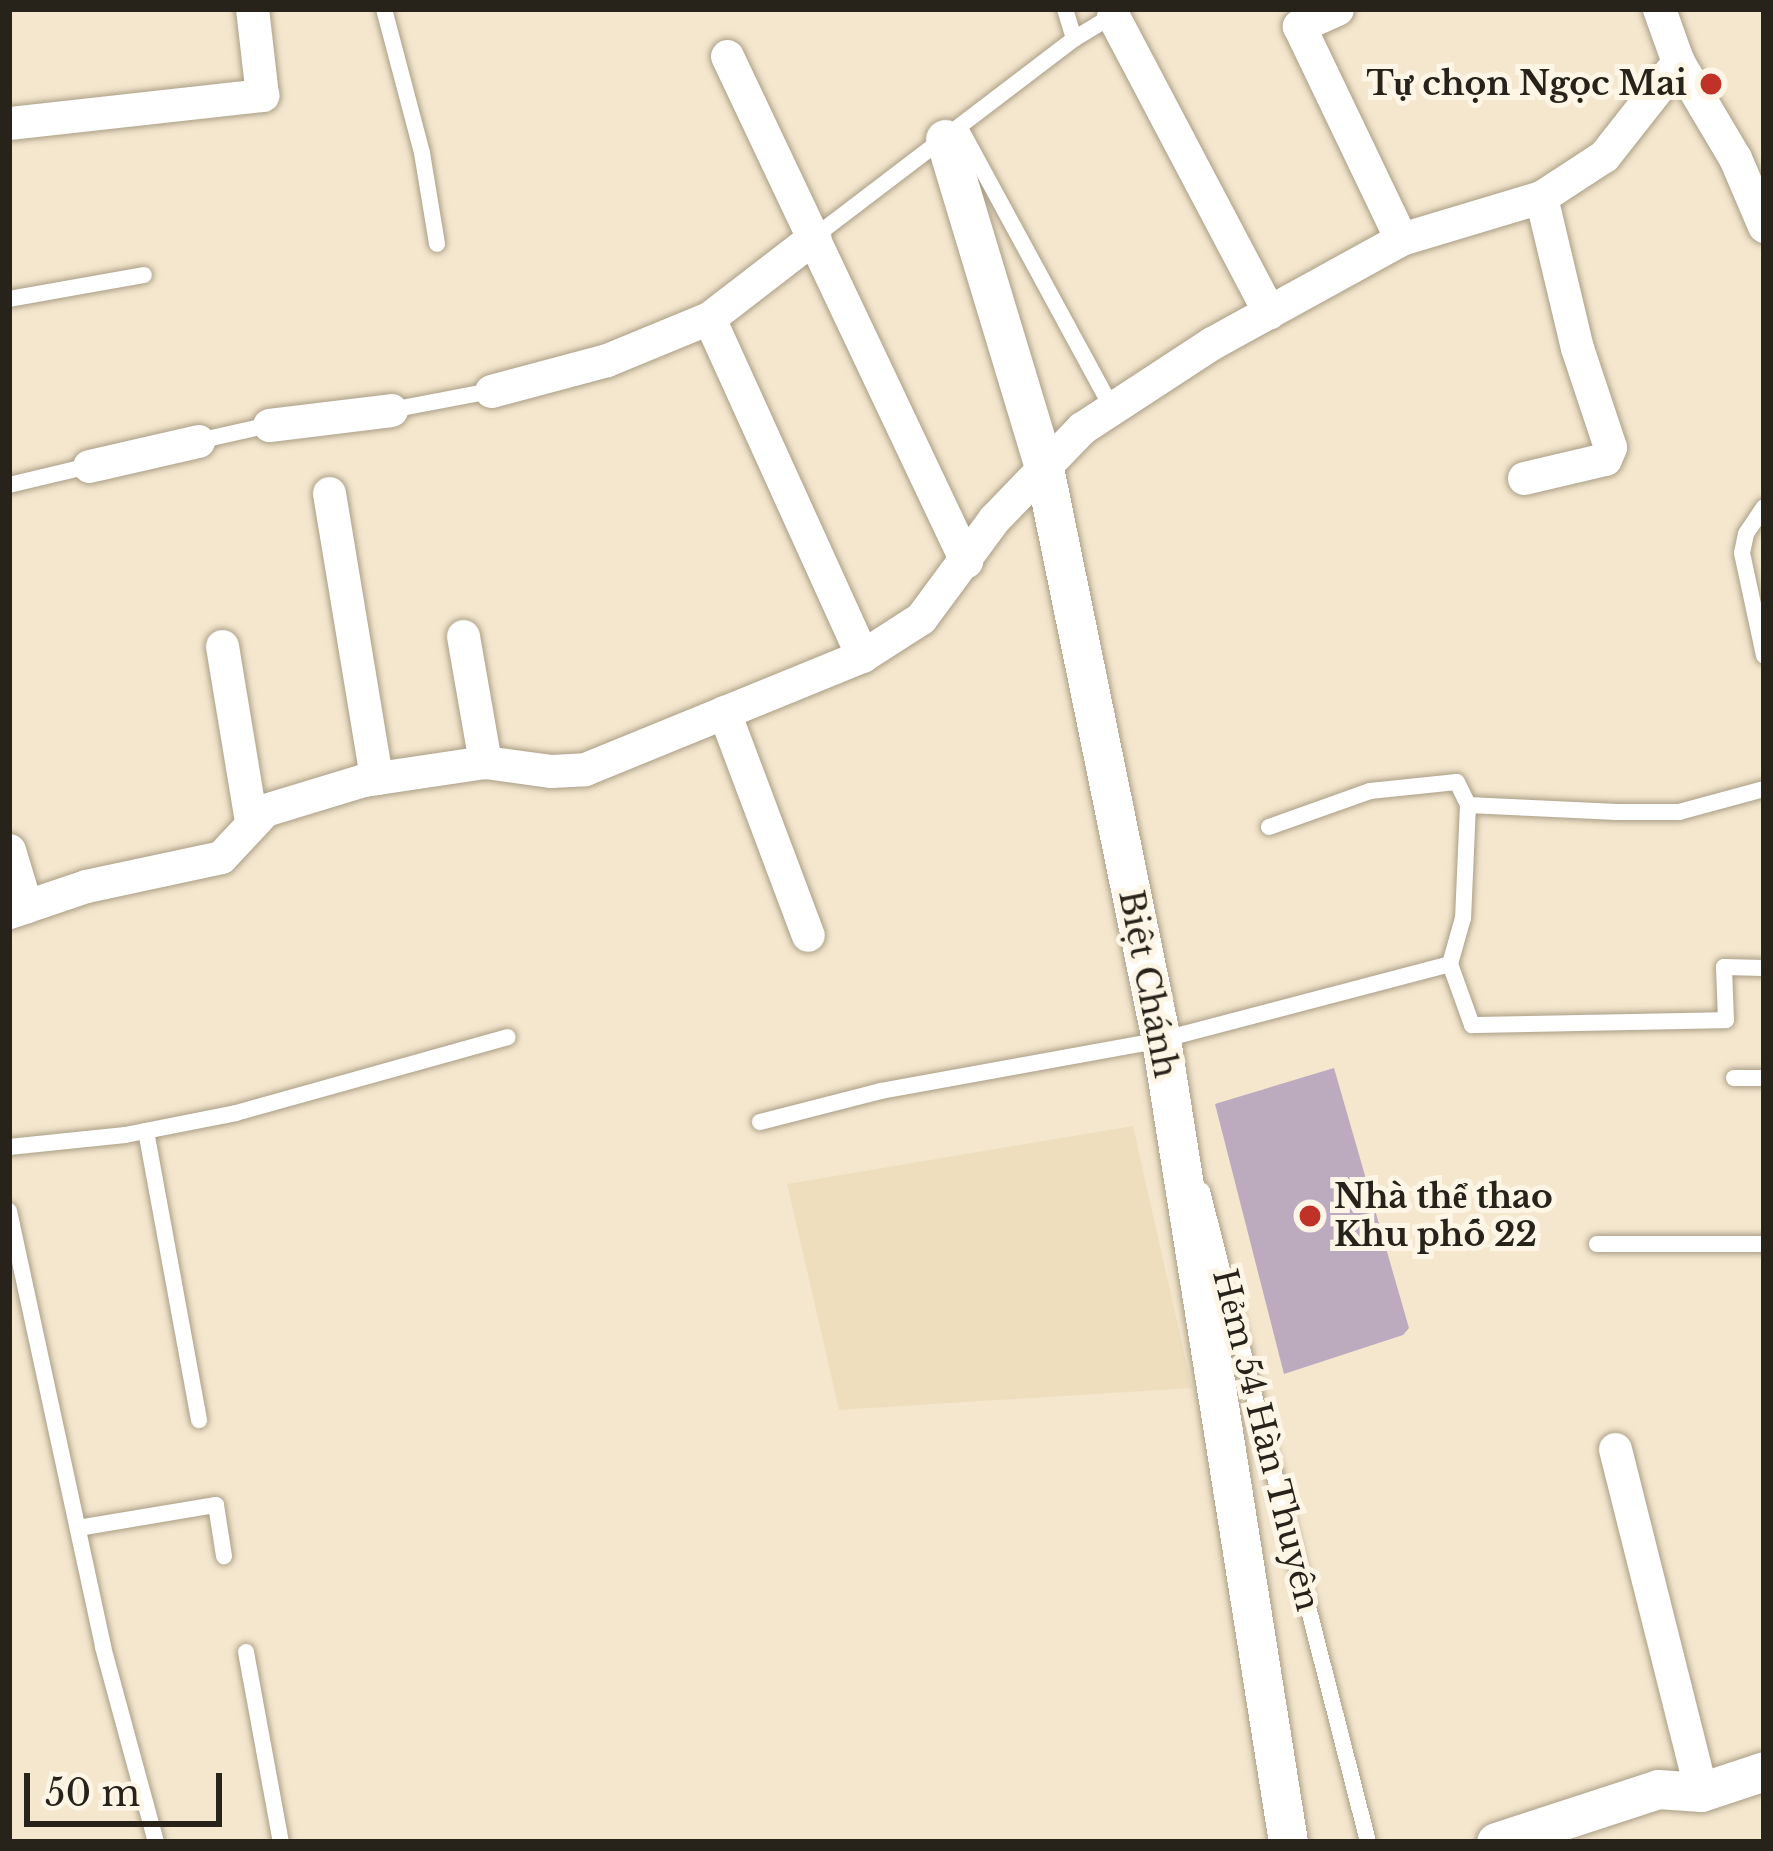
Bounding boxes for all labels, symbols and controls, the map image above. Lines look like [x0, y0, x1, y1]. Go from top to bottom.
place label: Tự chọn Ngọc Mai [1367, 64, 1687, 104]
marker: Tự chọn Ngọc Mai [1698, 71, 1724, 97]
street label: Biệt Chánh [1110, 887, 1186, 1081]
place label: Nhà thể thao Khu phố 22 [1334, 1177, 1553, 1255]
marker: Nhà thể thao Khu phố 22 [1297, 1203, 1323, 1229]
street label: Hẻm 54 Hàn Thuyên [1204, 1264, 1328, 1616]
scale bar [30, 1749, 228, 1823]
text: 50 m [45, 1771, 140, 1816]

